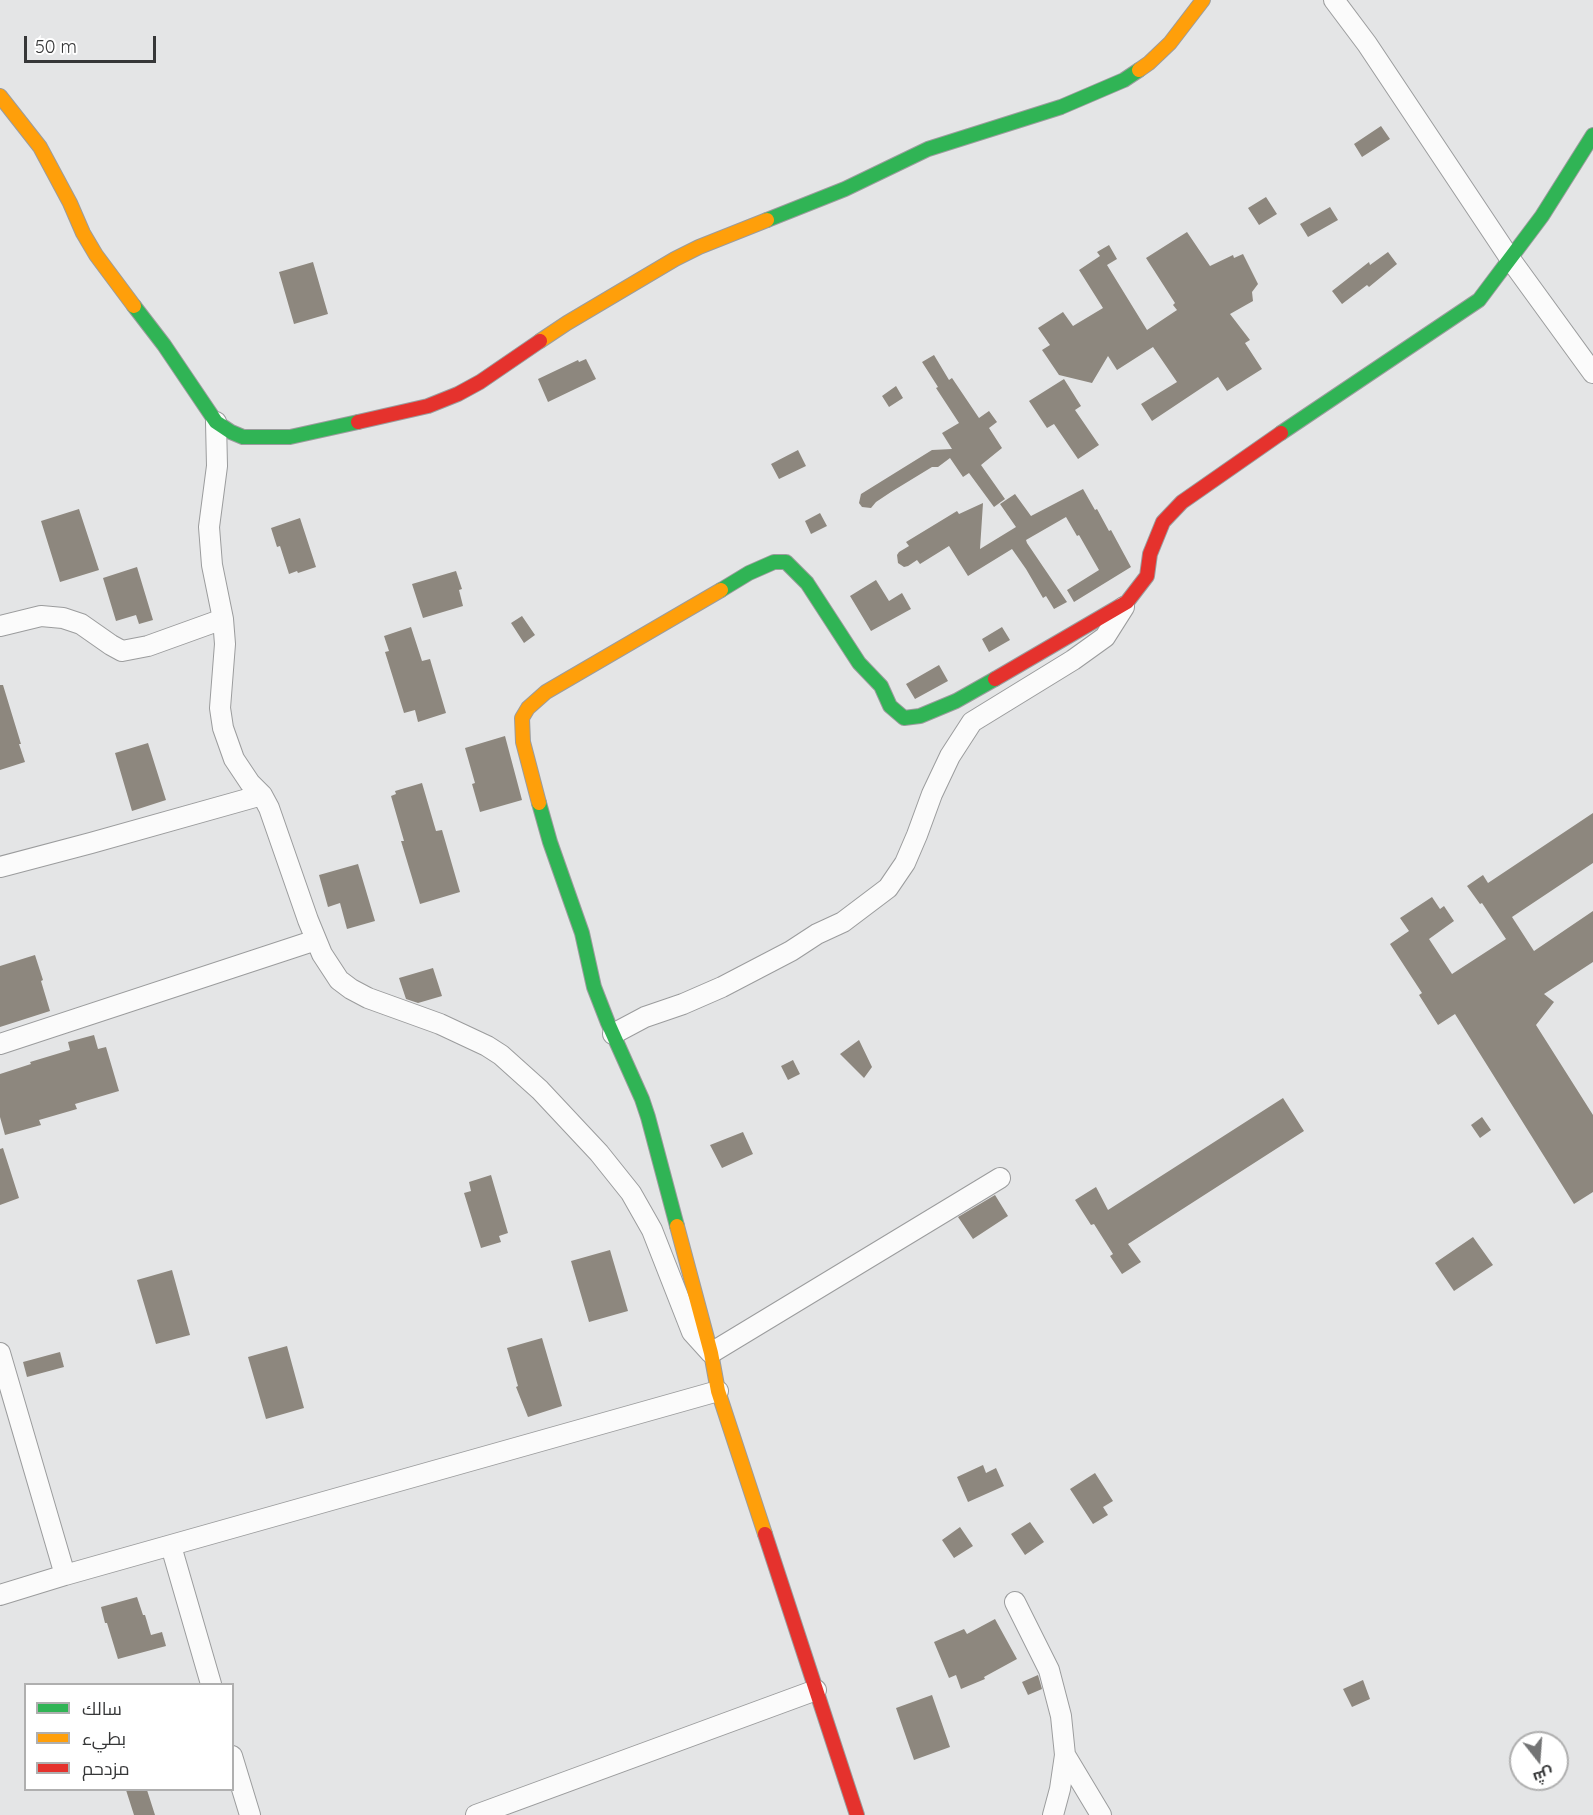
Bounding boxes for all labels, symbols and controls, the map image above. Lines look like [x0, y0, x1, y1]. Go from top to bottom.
scale bar [27, 24, 159, 62]
text: 50 m [35, 35, 77, 58]
legend [24, 1683, 234, 1791]
text: سالك [82, 1697, 122, 1720]
text: بطيء [82, 1727, 126, 1750]
north arrow [1509, 1731, 1569, 1791]
text: مزدحم [82, 1757, 130, 1780]
text: ش [1531, 1764, 1556, 1789]

